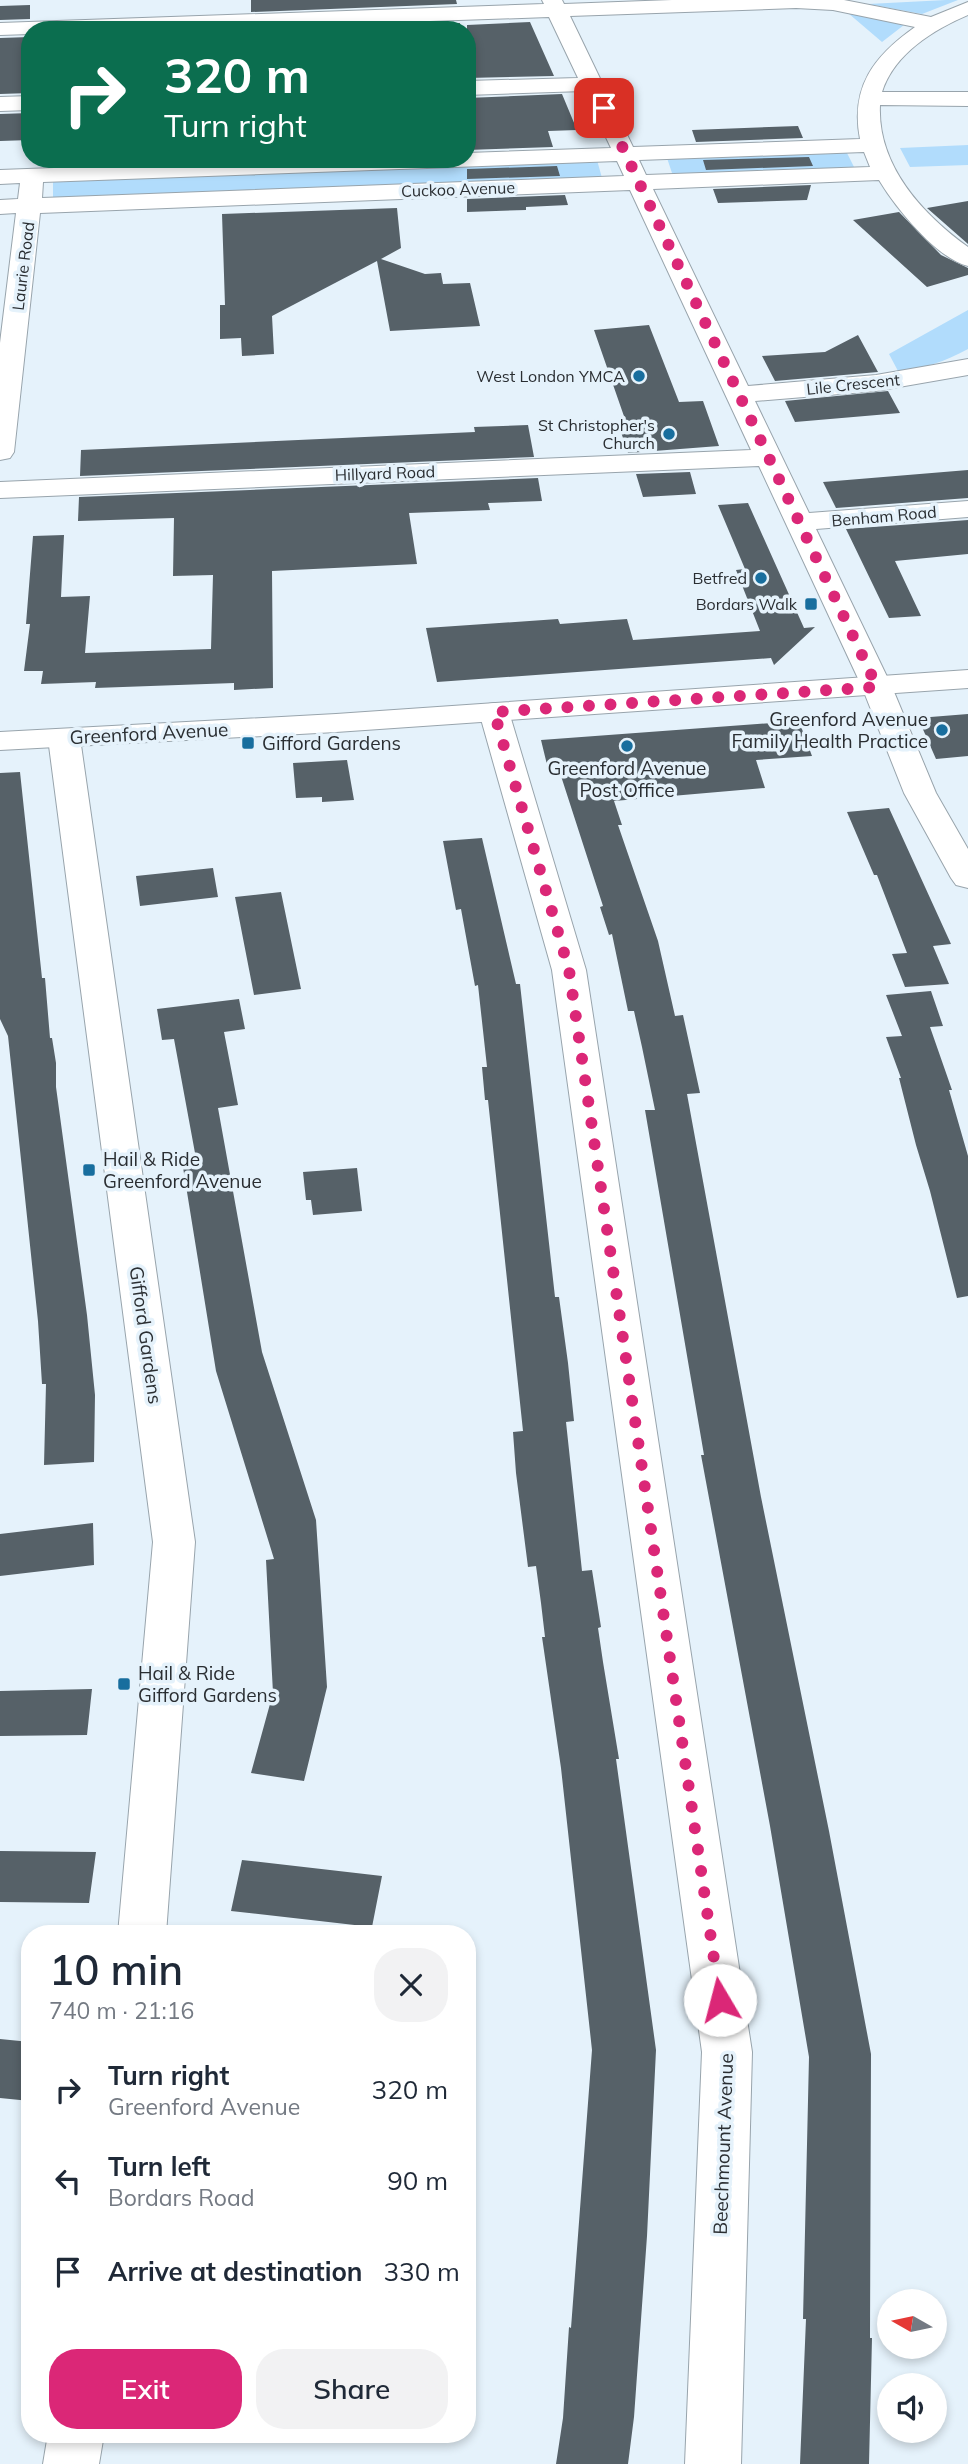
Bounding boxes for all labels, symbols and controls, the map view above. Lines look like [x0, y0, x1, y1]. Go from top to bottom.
text: 320 m [164, 44, 310, 105]
icon: right [49, 49, 140, 140]
pin [574, 78, 634, 138]
icon: arrive [585, 89, 623, 127]
text: Turn right [164, 105, 307, 145]
street label: Cuckoo Avenue [401, 177, 515, 201]
street label: Laurie Road [8, 220, 38, 312]
place label: West London YMCA [476, 366, 625, 386]
marker: West London YMCA [631, 368, 647, 384]
street label: Lile Crescent [805, 369, 901, 399]
place label: St Christopher's Church [538, 415, 655, 453]
marker: St Christopher's Church [661, 426, 677, 442]
street label: Hillyard Road [335, 461, 435, 485]
street label: Benham Road [831, 501, 937, 531]
place label: Betfred [692, 568, 747, 588]
marker: Betfred [753, 570, 769, 586]
place label: Bordars Walk [696, 594, 798, 614]
marker: Bordars Walk [803, 596, 819, 612]
place label: Greenford Avenue Family Health Practice [731, 707, 928, 753]
street label: Greenford Avenue [69, 717, 229, 749]
marker: Greenford Avenue Family Health Practice [934, 722, 950, 738]
place label: Gifford Gardens [262, 731, 401, 755]
marker: Gifford Gardens [240, 735, 256, 751]
marker: Greenford Avenue Post Office [619, 738, 635, 754]
place label: Greenford Avenue Post Office [548, 756, 706, 802]
place label: Hail & Ride Greenford Avenue [103, 1147, 262, 1193]
marker: Hail & Ride Greenford Avenue [81, 1162, 97, 1178]
street label: Gifford Gardens [124, 1264, 168, 1406]
place label: Hail & Ride Gifford Gardens [138, 1661, 277, 1707]
marker: Hail & Ride Gifford Gardens [116, 1676, 132, 1692]
text: 10 min [49, 1943, 183, 1996]
button: close [374, 1948, 448, 2022]
position arrow [683, 1963, 757, 2037]
text: 740 m · 21:16 [49, 1996, 194, 2025]
street label: Beechmount Avenue [708, 2053, 738, 2235]
text: Turn right [108, 2059, 229, 2092]
icon: right [49, 2071, 87, 2109]
text: 320 m [372, 2073, 448, 2106]
text: Greenford Avenue [108, 2092, 300, 2121]
text: Turn left [108, 2150, 210, 2183]
icon: left [49, 2162, 87, 2200]
text: 90 m [387, 2164, 448, 2197]
text: Bordars Road [108, 2183, 255, 2212]
icon: arrive [49, 2253, 87, 2291]
text: Arrive at destination [108, 2255, 363, 2288]
text: 330 m [384, 2255, 460, 2288]
north arrow [877, 2289, 947, 2359]
map controls [877, 2289, 947, 2443]
button: Exit [49, 2349, 242, 2429]
button: Share [256, 2349, 448, 2429]
button: sound [877, 2373, 947, 2443]

